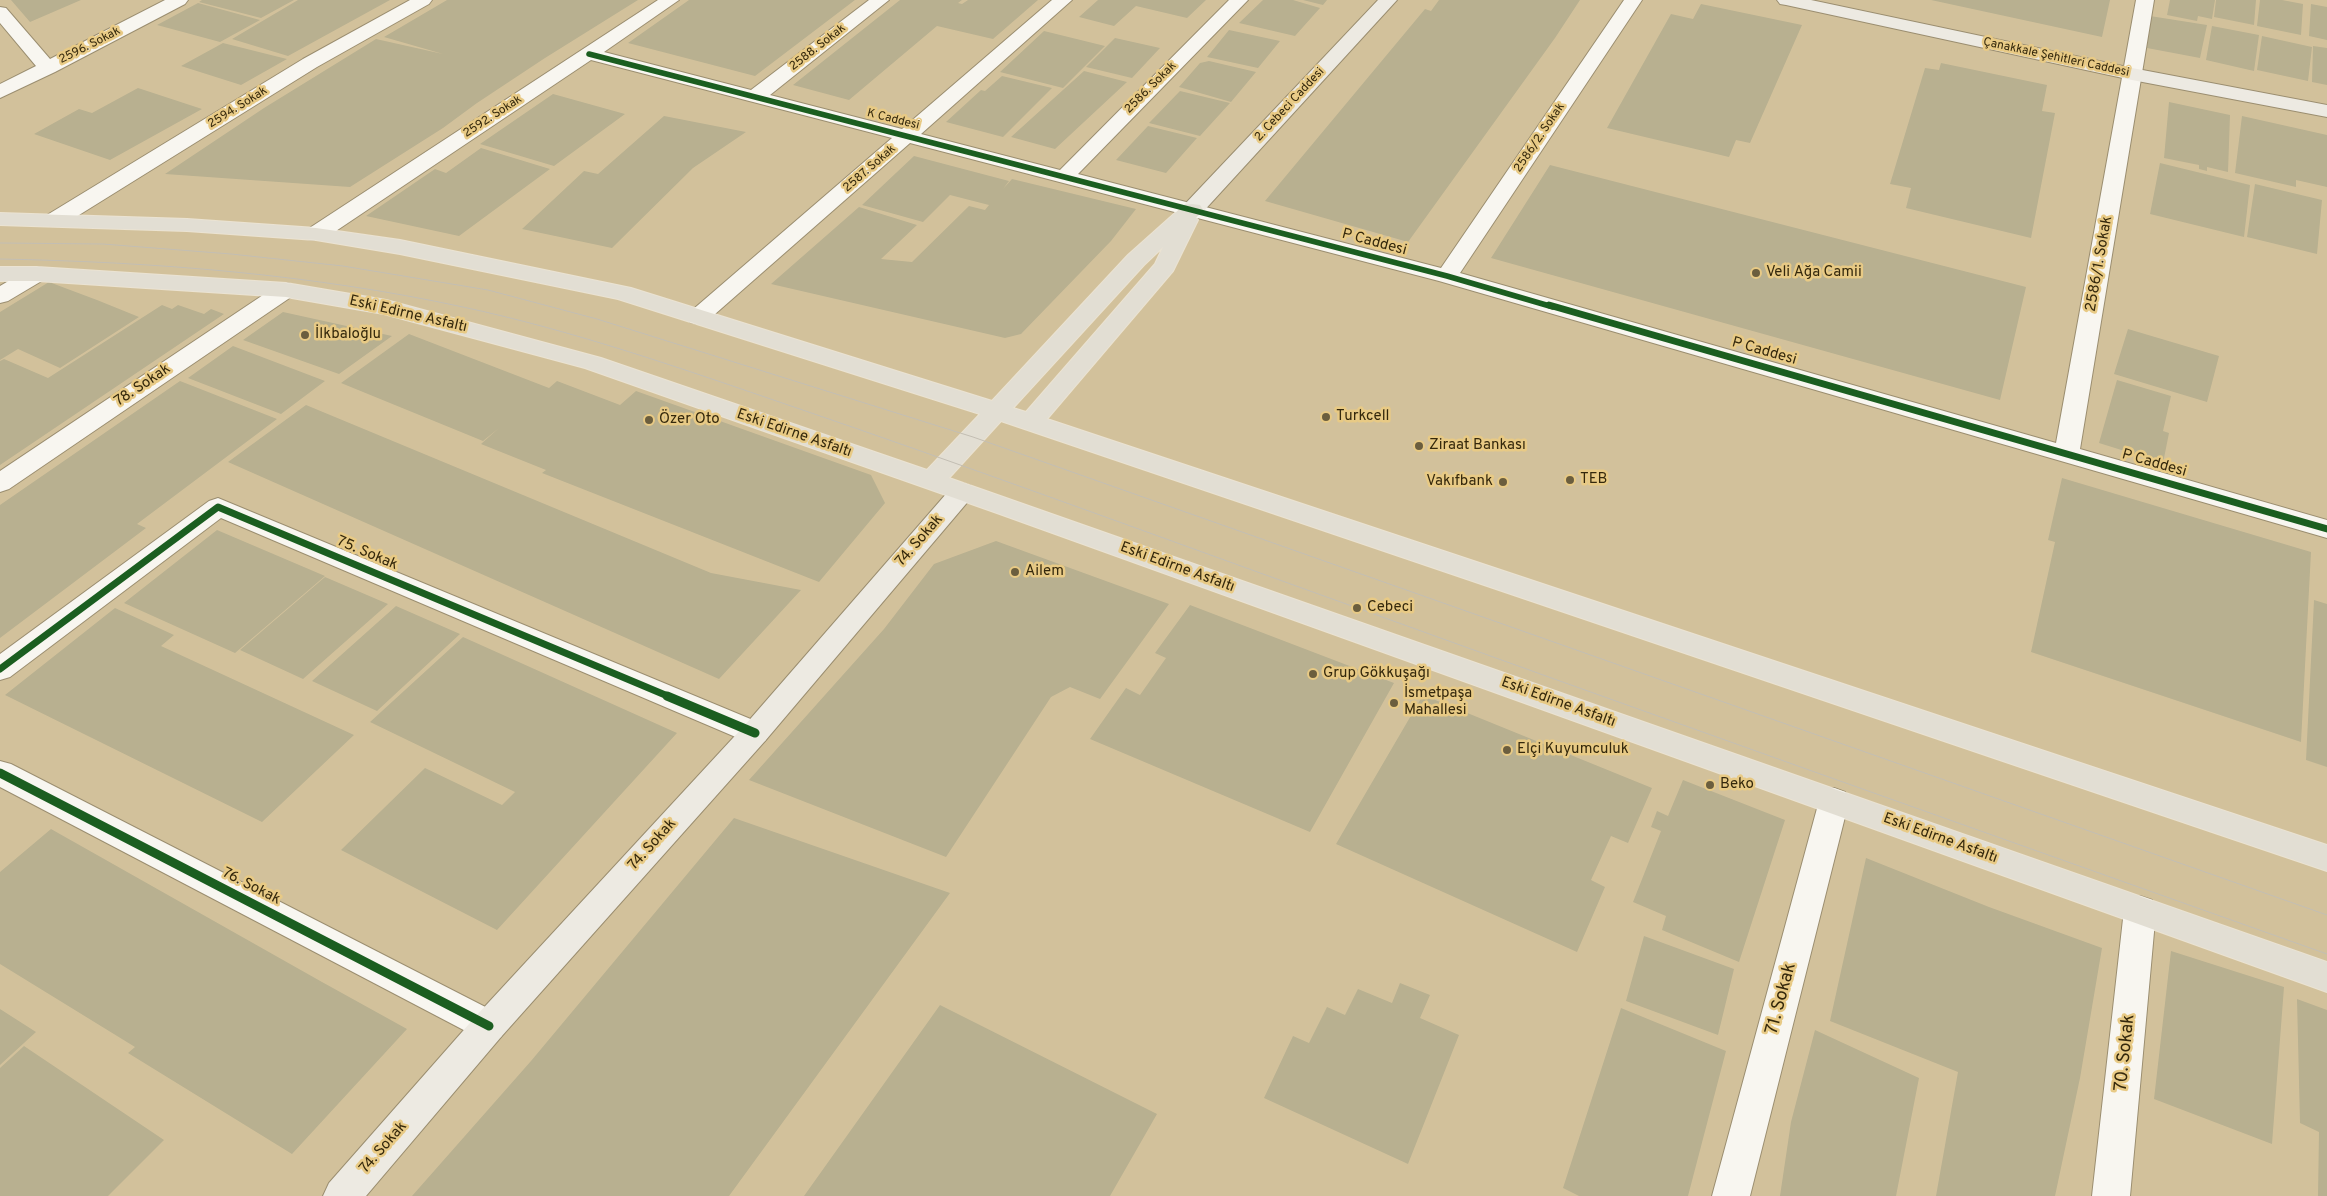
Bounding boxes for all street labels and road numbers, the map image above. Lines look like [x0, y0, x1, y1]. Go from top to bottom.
street label: 2588. Sokak [787, 22, 849, 74]
street label: 2596. Sokak [57, 24, 123, 68]
street label: Çanakkale Şehitleri Caddesi [1982, 35, 2130, 81]
street label: 2586. Sokak [1122, 59, 1180, 117]
street label: 2. Cebeci Caddesi [1252, 65, 1328, 145]
street label: 2594. Sokak [206, 84, 270, 132]
street label: 2592. Sokak [461, 93, 525, 141]
street label: 2586/2. Sokak [1512, 101, 1568, 175]
street label: K Caddesi [865, 107, 921, 133]
street label: 2587. Sokak [841, 142, 899, 196]
street label: 2586/1. Sokak [2083, 215, 2117, 313]
street label: P Caddesi [1340, 226, 1408, 260]
street label: Eski Edirne Asfaltı [347, 293, 469, 337]
street label: P Caddesi [1730, 334, 1798, 370]
street label: 78. Sokak [111, 361, 175, 411]
street label: Eski Edirne Asfaltı [734, 406, 854, 462]
street label: P Caddesi [2120, 446, 2188, 482]
street label: 74. Sokak [893, 511, 947, 571]
street label: 75. Sokak [334, 533, 400, 575]
street label: Eski Edirne Asfaltı [1117, 539, 1237, 597]
street label: Eski Edirne Asfaltı [1498, 674, 1618, 732]
street label: Eski Edirne Asfaltı [1880, 810, 2000, 868]
street label: 74. Sokak [625, 816, 681, 874]
street label: 76. Sokak [219, 865, 283, 909]
street label: 71. Sokak [1762, 961, 1802, 1037]
street label: 70. Sokak [2111, 1013, 2141, 1093]
street label: 74. Sokak [357, 1118, 411, 1178]

